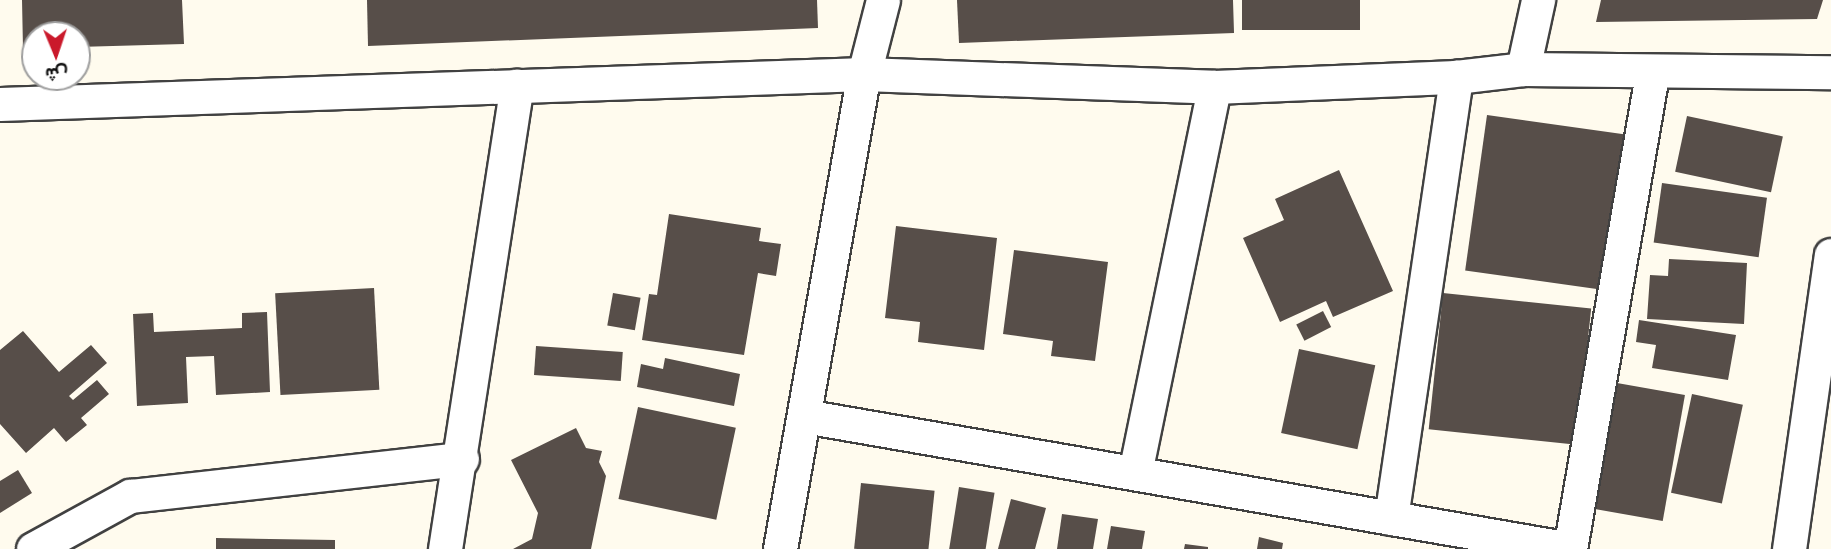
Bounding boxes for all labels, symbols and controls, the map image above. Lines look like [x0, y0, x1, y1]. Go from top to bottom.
north arrow [21, 21, 91, 91]
text: ش [45, 62, 69, 88]

